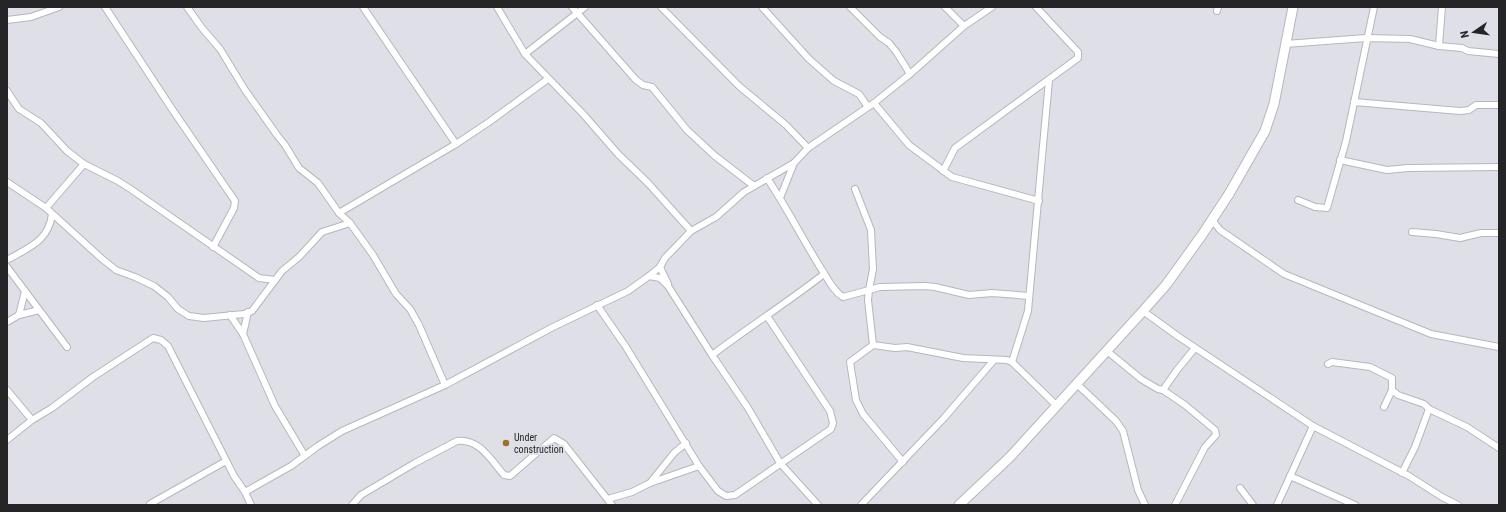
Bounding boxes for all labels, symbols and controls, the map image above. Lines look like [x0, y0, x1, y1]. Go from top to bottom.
north arrow [1454, 12, 1494, 52]
text: N [1458, 29, 1472, 39]
place label: Under construction [514, 432, 564, 455]
marker: Under construction [501, 438, 511, 448]

